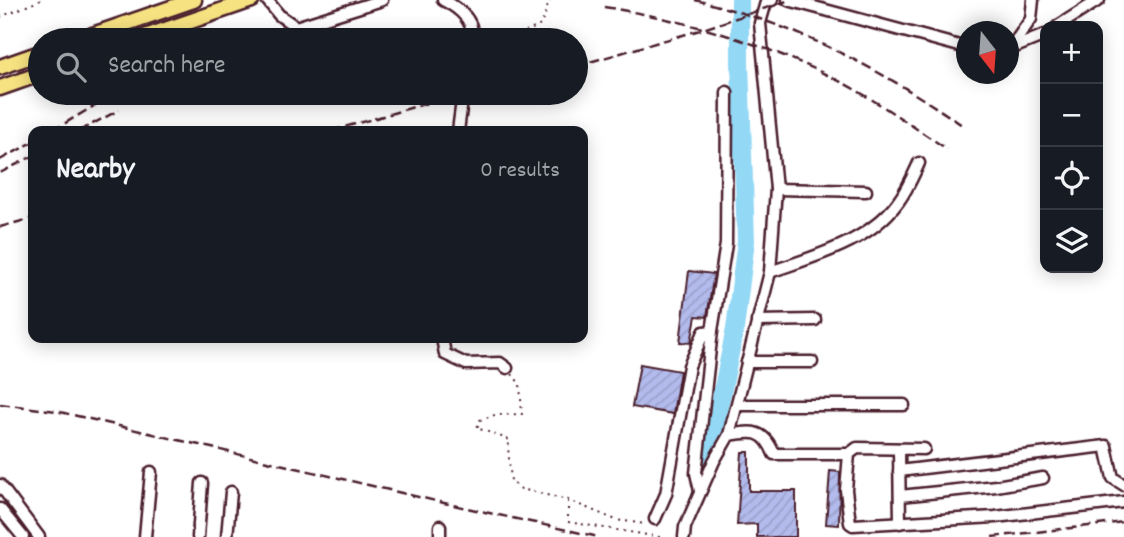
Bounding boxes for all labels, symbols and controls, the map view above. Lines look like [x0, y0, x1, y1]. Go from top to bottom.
north arrow [956, 21, 1019, 84]
map controls [1040, 21, 1103, 273]
button: + [1040, 21, 1103, 84]
search box [28, 28, 588, 105]
icon: search [52, 48, 90, 86]
text: Search here [108, 48, 226, 85]
button: − [1040, 84, 1103, 147]
button: locate [1040, 147, 1103, 210]
text: Nearby [56, 150, 134, 193]
text: 0 results [480, 155, 560, 188]
button: layers [1040, 210, 1103, 273]

